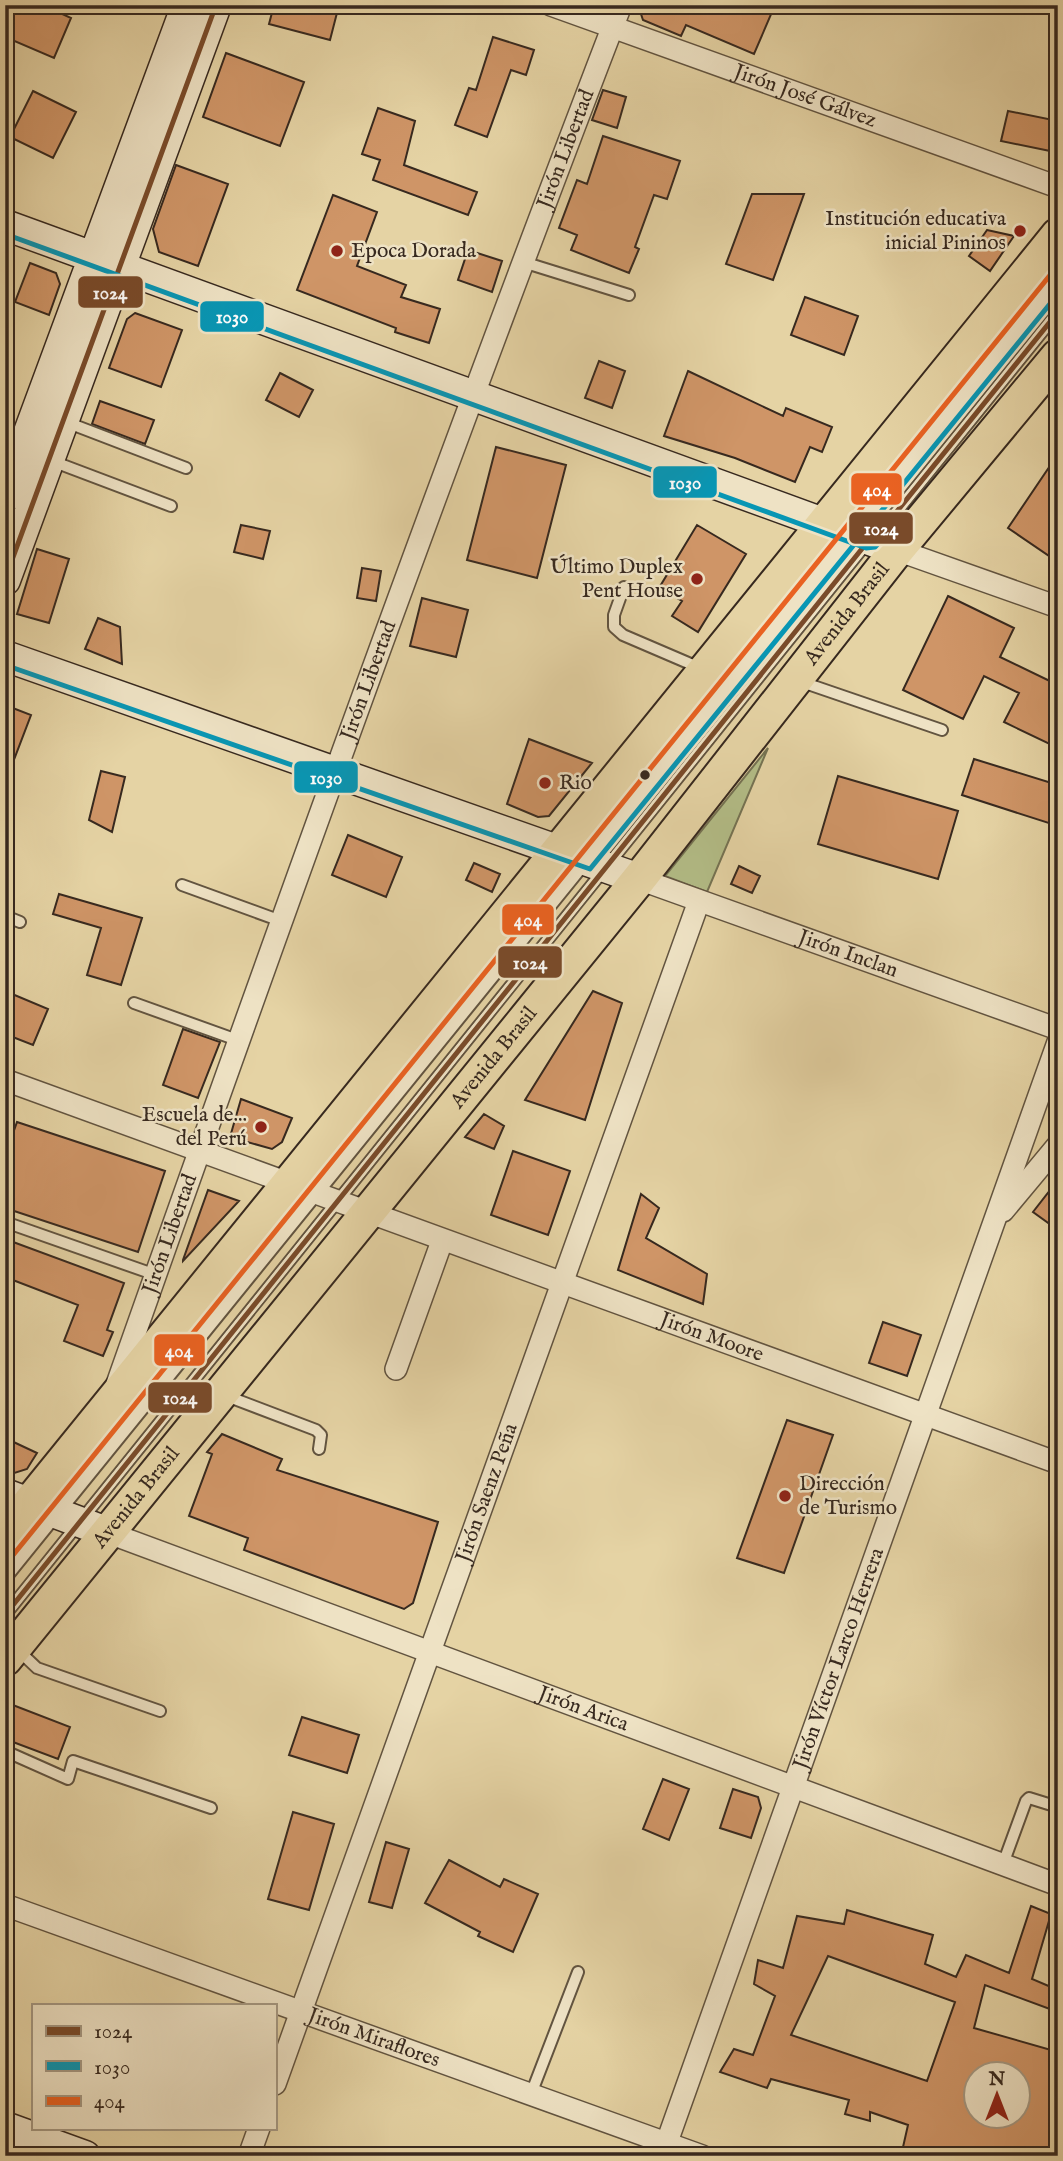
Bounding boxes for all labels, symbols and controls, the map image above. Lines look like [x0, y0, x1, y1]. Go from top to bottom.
street label: Jirón José Gálvez [728, 58, 880, 134]
street label: Jirón Libertad [530, 85, 601, 214]
place label: Institución educativa inicial Pininos [825, 206, 1007, 257]
marker: Institución educativa inicial Pininos [1012, 223, 1028, 239]
place label: Epoca Dorada [351, 238, 477, 265]
marker: Epoca Dorada [329, 243, 345, 259]
line badge: 1024 [77, 275, 144, 309]
text: 1024 [93, 282, 128, 306]
line badge: 1030 [199, 300, 265, 333]
text: 1030 [216, 306, 248, 330]
line badge: 1030 [652, 465, 718, 499]
text: 1030 [669, 472, 701, 496]
line badge: 404 [850, 472, 903, 506]
text: 404 [863, 479, 892, 503]
line badge: 1024 [848, 511, 914, 545]
text: 1024 [864, 518, 899, 542]
place label: Último Duplex Pent House [550, 554, 683, 605]
street label: Avenida Brasil [797, 557, 896, 672]
marker: Último Duplex Pent House [689, 571, 705, 587]
street label: Jirón Libertad [334, 616, 403, 746]
line badge: 1030 [293, 760, 359, 794]
text: 1030 [310, 767, 342, 791]
unlabelled marker [638, 768, 652, 782]
place label: Rio [559, 770, 592, 797]
marker: Rio [537, 775, 553, 791]
line badge: 404 [501, 903, 555, 936]
text: 404 [514, 909, 543, 933]
street label: Jirón Inclan [793, 923, 902, 984]
line badge: 1024 [497, 945, 563, 979]
text: 1024 [513, 952, 548, 976]
street label: Avenida Brasil [444, 1001, 543, 1115]
place label: Escuela de... del Perú [142, 1102, 247, 1153]
marker: Escuela de... del Perú [253, 1119, 269, 1135]
street label: Jirón Libertad [136, 1170, 204, 1300]
street label: Jirón Moore [654, 1305, 768, 1368]
line badge: 404 [153, 1333, 206, 1367]
text: 404 [165, 1340, 194, 1364]
line badge: 1024 [147, 1381, 213, 1414]
text: 1024 [163, 1387, 198, 1411]
street label: Jirón Saenz Peña [449, 1419, 524, 1568]
street label: Avenida Brasil [86, 1441, 186, 1555]
place label: Dirección de Turismo [799, 1471, 897, 1522]
marker: Dirección de Turismo [777, 1488, 793, 1504]
street label: Jirón Víctor Larco Herrera [786, 1543, 891, 1775]
street label: Jirón Arica [533, 1679, 633, 1738]
street label: Jirón Miraflores [302, 2001, 443, 2074]
legend [32, 2004, 276, 2130]
text: 1024 [94, 2019, 133, 2046]
text: 1030 [94, 2055, 130, 2082]
north arrow [962, 2060, 1032, 2130]
text: N [988, 2068, 1006, 2092]
text: 404 [94, 2089, 126, 2116]

